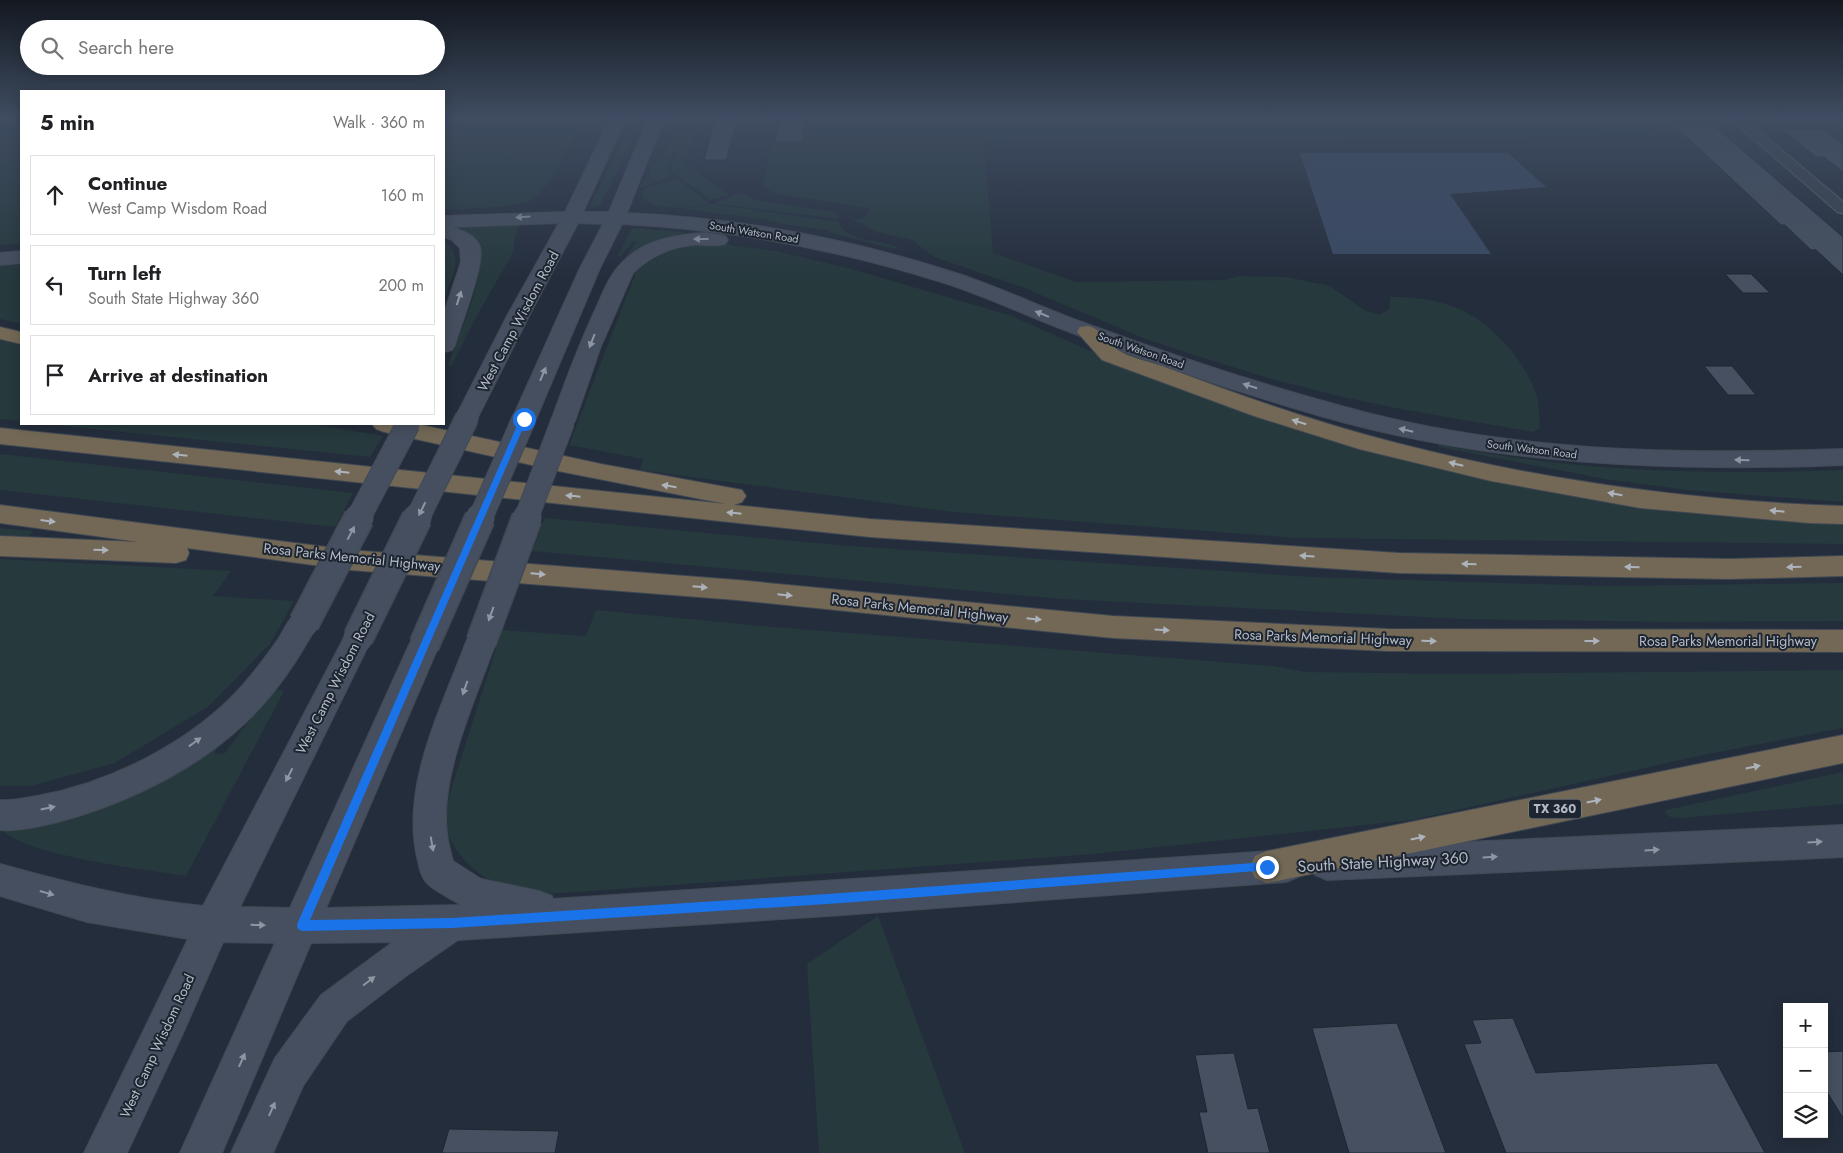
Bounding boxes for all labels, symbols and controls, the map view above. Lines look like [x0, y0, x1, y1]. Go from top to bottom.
search box [20, 20, 445, 75]
icon: search [38, 34, 66, 62]
text: Search here [78, 34, 174, 61]
text: 5 min [40, 108, 95, 138]
text: Walk · 360 m [333, 111, 425, 134]
text: Continue [88, 170, 167, 197]
icon: ahead [41, 181, 69, 209]
text: 160 m [381, 184, 424, 207]
text: West Camp Wisdom Road [88, 197, 267, 220]
one-way arrow [515, 214, 531, 222]
street label: South Watson Road [708, 217, 800, 247]
one-way arrow [693, 235, 709, 243]
street label: West Camp Wisdom Road [472, 247, 564, 395]
text: Turn left [88, 260, 161, 287]
icon: left [41, 271, 69, 299]
text: 200 m [378, 274, 424, 297]
text: South State Highway 360 [88, 287, 259, 310]
one-way arrow [456, 291, 463, 306]
one-way arrow [1035, 309, 1049, 317]
street label: South Watson Road [1096, 328, 1186, 372]
one-way arrow [588, 333, 595, 348]
icon: arrive [41, 361, 69, 389]
text: Arrive at destination [88, 362, 268, 389]
one-way arrow [539, 367, 547, 381]
one-way arrow [1242, 382, 1257, 390]
route start [513, 408, 536, 431]
one-way arrow [1291, 418, 1306, 426]
one-way arrow [1399, 426, 1414, 434]
street label: South Watson Road [1486, 436, 1578, 462]
one-way arrow [172, 451, 188, 459]
one-way arrow [1734, 456, 1750, 464]
one-way arrow [1448, 460, 1463, 468]
one-way arrow [333, 468, 349, 476]
one-way arrow [661, 481, 677, 489]
one-way arrow [1607, 490, 1623, 498]
one-way arrow [565, 492, 581, 500]
one-way arrow [418, 502, 426, 516]
one-way arrow [1769, 507, 1785, 515]
one-way arrow [726, 509, 742, 517]
one-way arrow [41, 517, 57, 525]
one-way arrow [347, 526, 355, 540]
street label: Rosa Parks Memorial Highway [263, 538, 442, 576]
one-way arrow [93, 547, 109, 555]
one-way arrow [1299, 552, 1315, 560]
one-way arrow [1461, 560, 1477, 568]
one-way arrow [1624, 563, 1640, 571]
one-way arrow [1786, 564, 1802, 572]
one-way arrow [531, 571, 547, 579]
one-way arrow [693, 584, 709, 592]
street label: Rosa Parks Memorial Highway [831, 589, 1010, 627]
one-way arrow [777, 591, 793, 599]
one-way arrow [487, 607, 495, 622]
street label: West Camp Wisdom Road [291, 609, 379, 757]
one-way arrow [1026, 616, 1042, 624]
street label: Rosa Parks Memorial Highway [1234, 624, 1413, 650]
one-way arrow [1154, 626, 1170, 634]
street label: Rosa Parks Memorial Highway [1639, 631, 1818, 651]
one-way arrow [1422, 637, 1438, 645]
one-way arrow [1584, 637, 1600, 645]
one-way arrow [461, 680, 468, 695]
one-way arrow [188, 737, 202, 747]
one-way arrow [1745, 763, 1761, 771]
one-way arrow [285, 768, 293, 782]
one-way arrow [1586, 797, 1601, 805]
road number: TX 360 [1529, 800, 1581, 819]
one-way arrow [40, 804, 55, 812]
one-way arrow [1410, 834, 1425, 842]
one-way arrow [428, 837, 436, 853]
one-way arrow [1807, 838, 1823, 846]
one-way arrow [1645, 845, 1661, 853]
street label: South State Highway 360 [1297, 846, 1469, 878]
one-way arrow [1482, 853, 1498, 861]
route end [1256, 856, 1279, 879]
one-way arrow [39, 890, 54, 898]
one-way arrow [250, 921, 266, 929]
street label: West Camp Wisdom Road [115, 971, 199, 1121]
one-way arrow [362, 976, 375, 987]
map controls [1783, 1003, 1828, 1138]
button: + [1783, 1003, 1828, 1048]
button: − [1783, 1048, 1828, 1093]
one-way arrow [238, 1053, 246, 1067]
button: layers [1783, 1093, 1828, 1138]
one-way arrow [269, 1102, 277, 1116]

